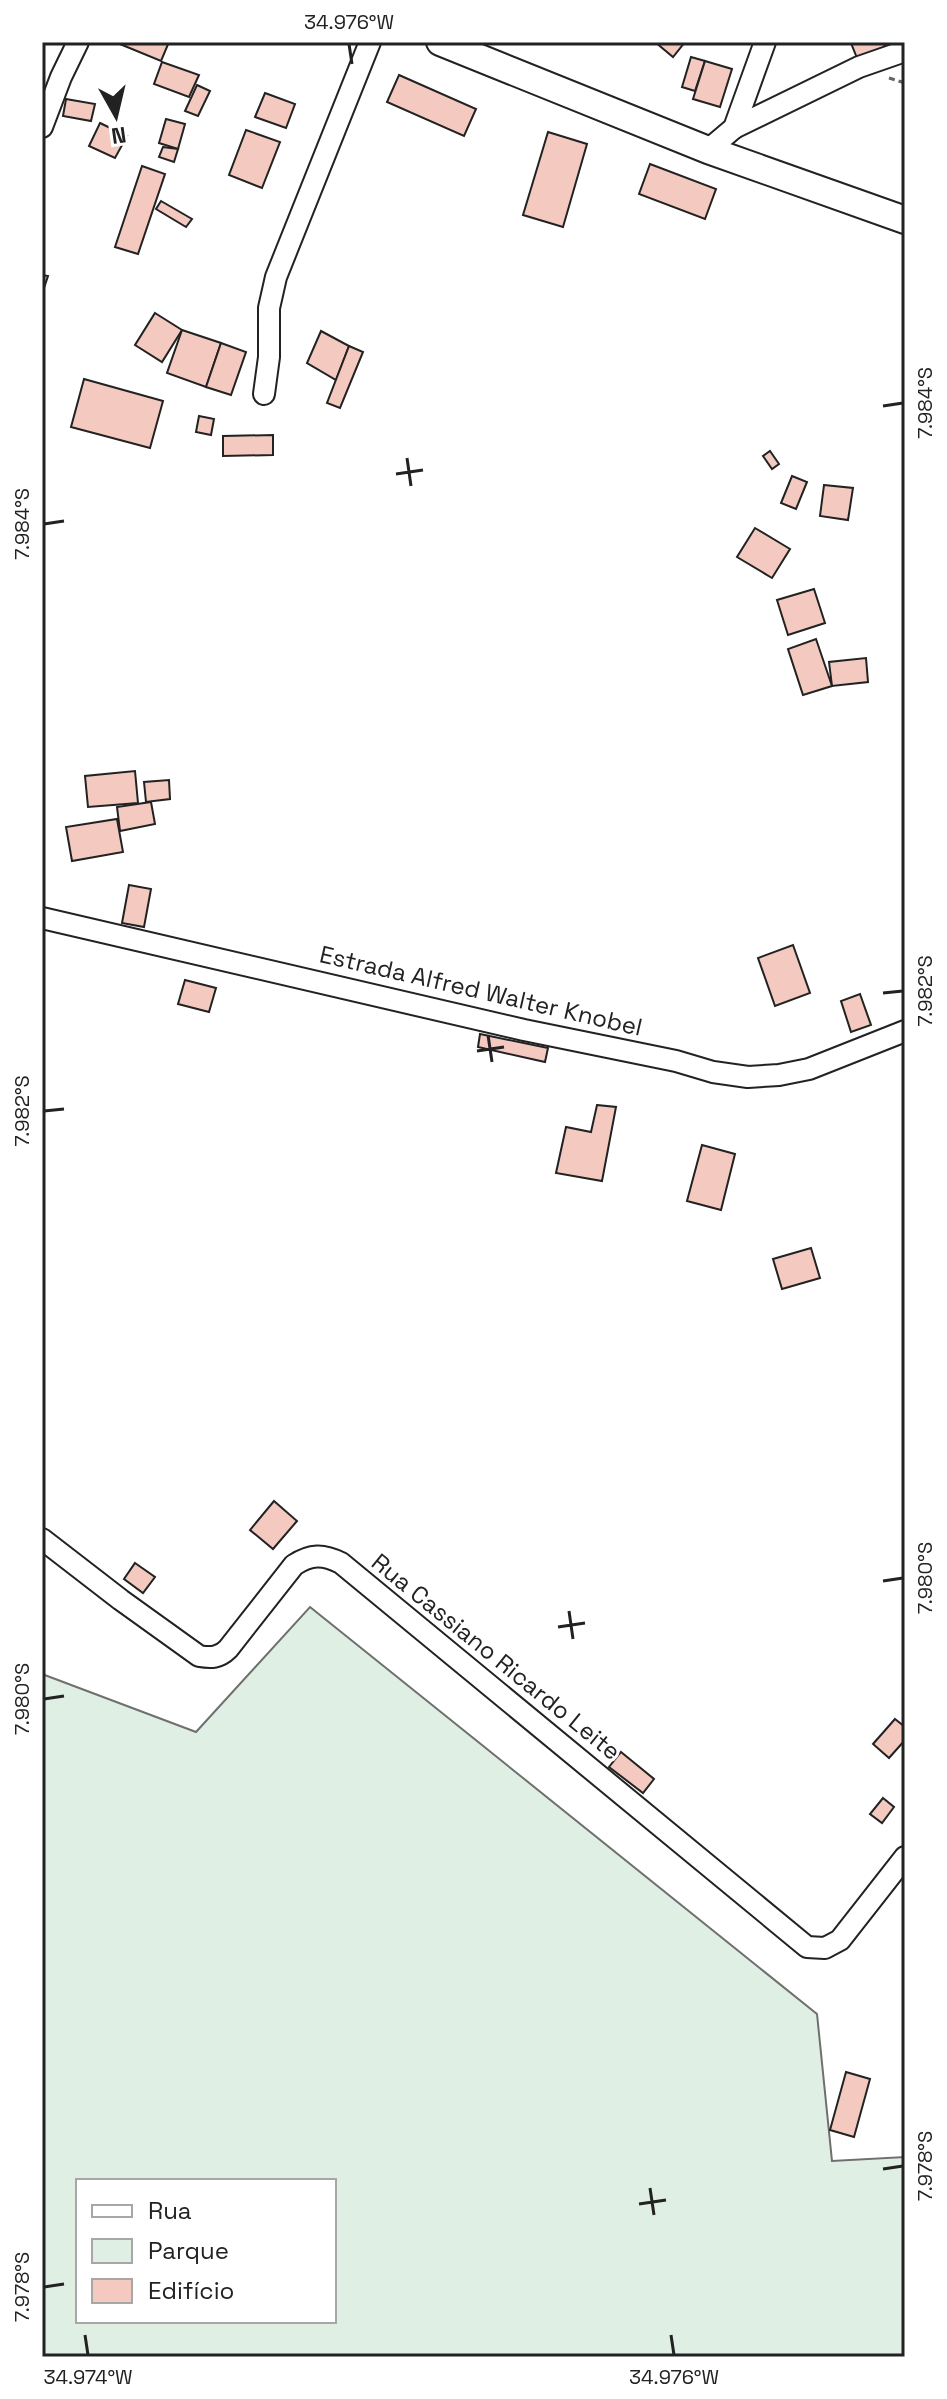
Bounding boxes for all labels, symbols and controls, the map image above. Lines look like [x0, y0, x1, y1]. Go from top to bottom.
text: 34.976°W [304, 9, 394, 35]
north arrow [76, 76, 156, 156]
text: N [110, 121, 128, 151]
text: 7.984°S [912, 367, 938, 439]
text: 7.984°S [9, 488, 35, 560]
street label: Estrada Alfred Walter Knobel [317, 938, 645, 1043]
text: 7.982°S [912, 955, 938, 1027]
text: 7.982°S [9, 1075, 35, 1147]
text: 7.980°S [912, 1542, 938, 1614]
street label: Rua Cassiano Ricardo Leite [365, 1546, 627, 1767]
text: 7.980°S [9, 1663, 35, 1735]
text: 7.978°S [912, 2131, 938, 2201]
legend [76, 2179, 336, 2323]
text: Rua [148, 2195, 192, 2226]
text: Parque [148, 2235, 229, 2266]
text: 7.978°S [9, 2252, 35, 2322]
text: Edifício [148, 2275, 234, 2306]
text: 34.974°W [43, 2364, 133, 2390]
text: 34.976°W [629, 2364, 719, 2390]

